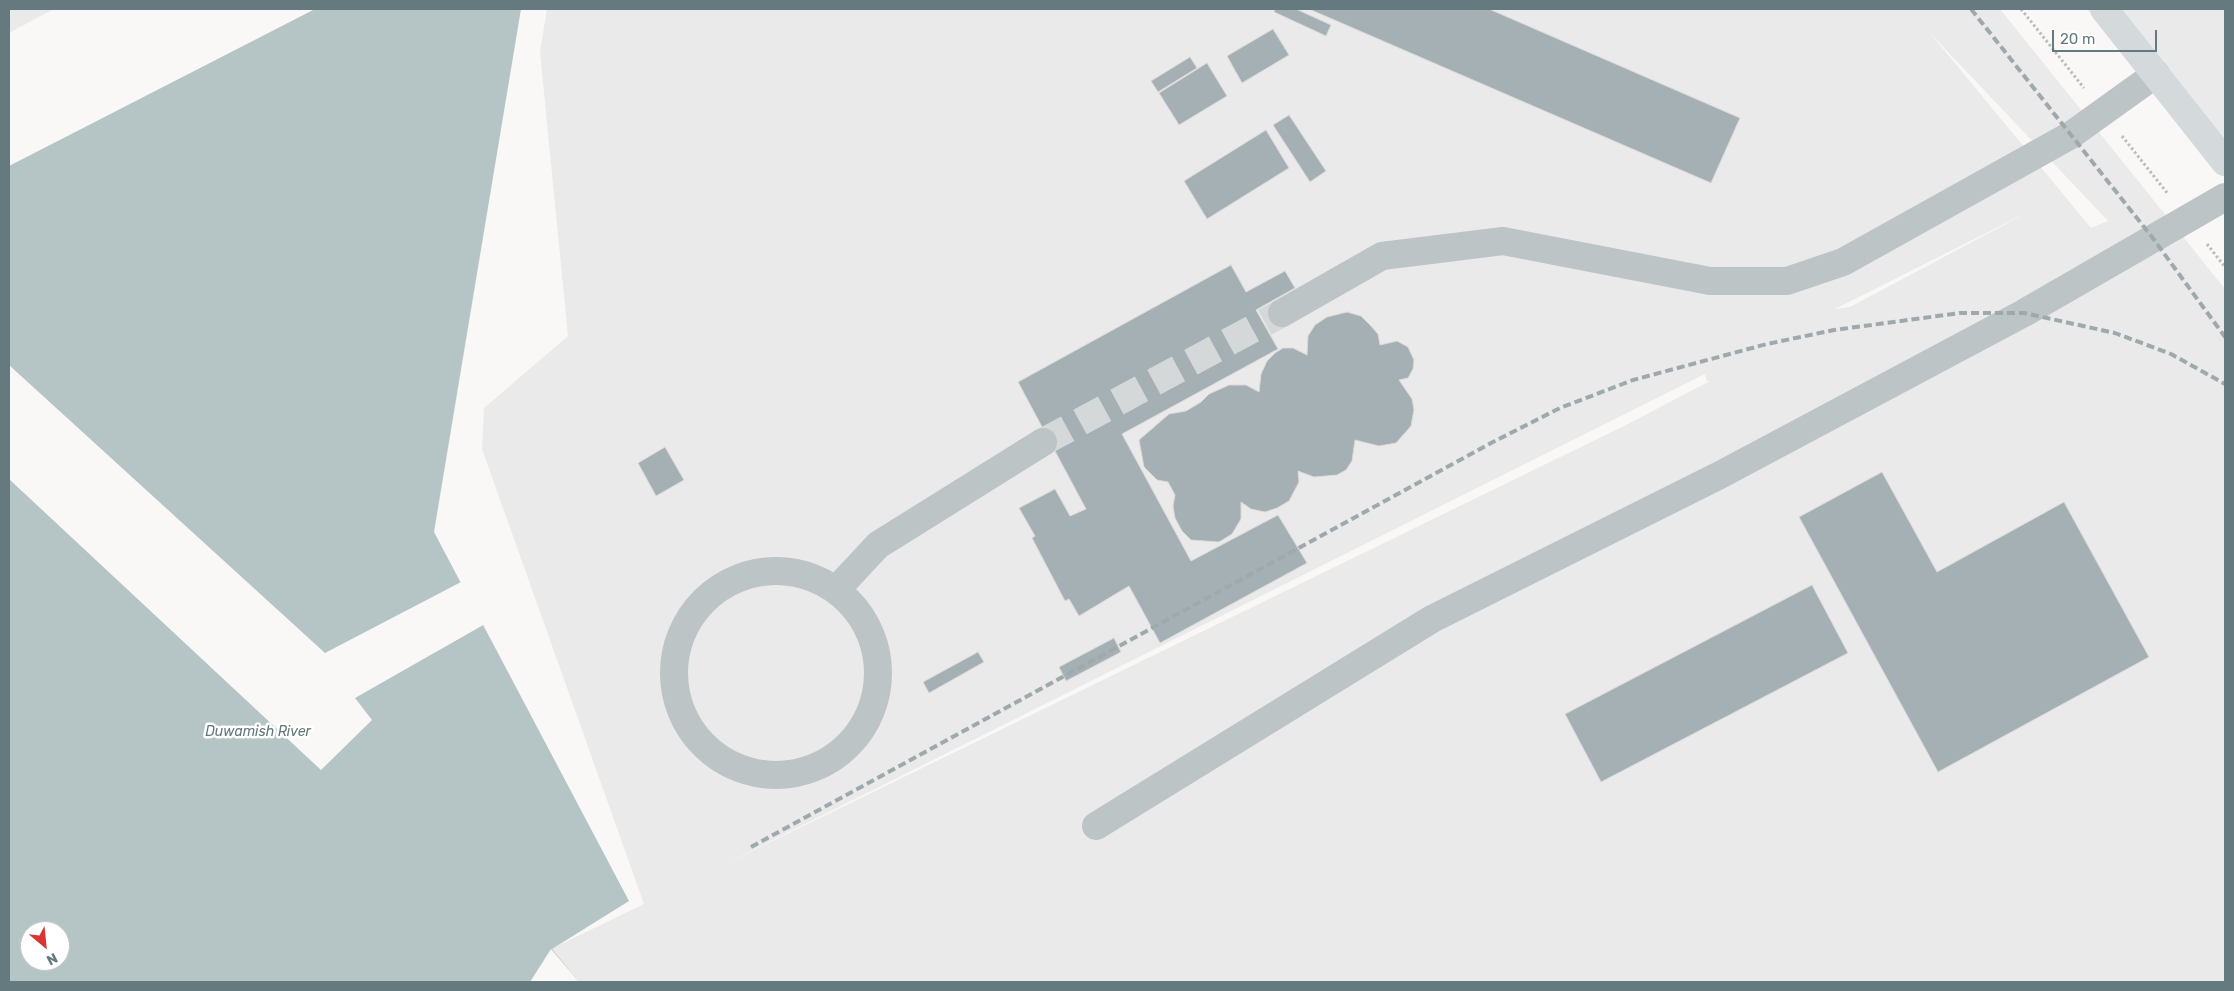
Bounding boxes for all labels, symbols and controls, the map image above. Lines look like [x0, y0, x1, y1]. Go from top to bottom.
scale bar [2054, 20, 2159, 52]
text: 20 m [2060, 30, 2095, 48]
water label: Duwamish River [205, 724, 311, 740]
north arrow [20, 921, 70, 971]
text: N [43, 949, 60, 969]

